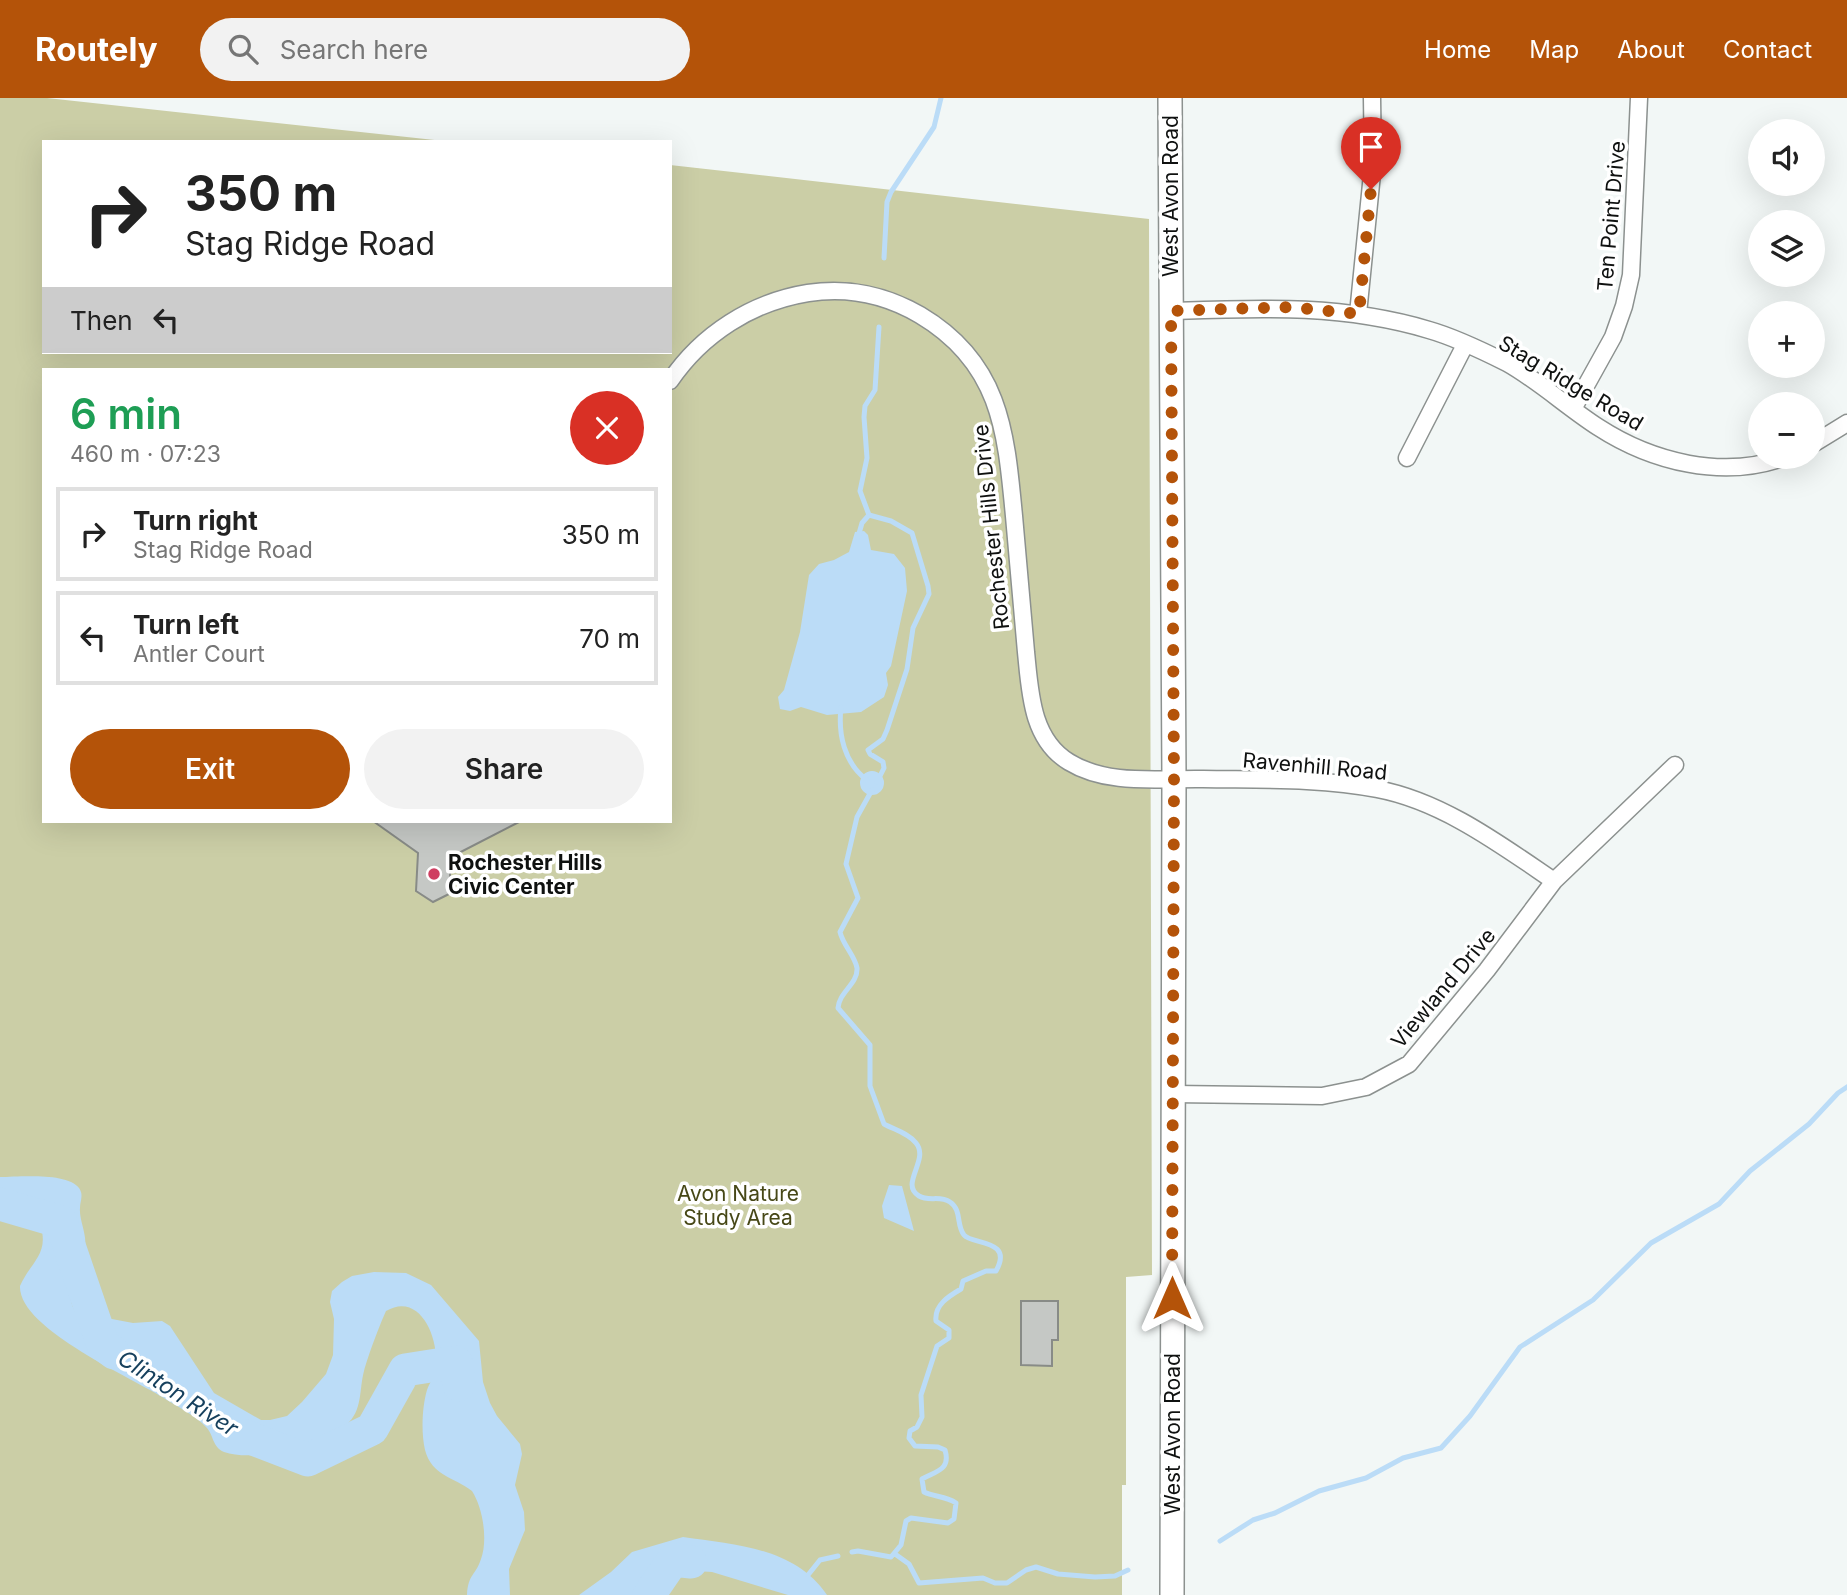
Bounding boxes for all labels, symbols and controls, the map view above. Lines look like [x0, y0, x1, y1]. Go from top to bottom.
search box [200, 18, 690, 81]
text: Routely [35, 29, 158, 69]
icon: search [224, 30, 262, 68]
text: Search here [280, 34, 428, 65]
text: Home [1424, 35, 1491, 64]
text: Map [1529, 35, 1579, 64]
text: About [1617, 35, 1685, 64]
text: Contact [1723, 35, 1812, 64]
street label: West Avon Road [1158, 115, 1183, 277]
pin [1341, 117, 1401, 189]
map controls [1748, 119, 1825, 469]
button: sound [1748, 119, 1825, 196]
icon: arrive [1352, 128, 1390, 166]
street label: Ten Point Drive [1592, 140, 1630, 292]
text: 350 m [185, 164, 337, 223]
icon: right [70, 168, 161, 259]
button: layers [1748, 210, 1825, 287]
text: Stag Ridge Road [185, 224, 435, 263]
icon: left [147, 301, 185, 339]
button: + [1748, 301, 1825, 378]
text: Then [70, 305, 133, 336]
street label: Stag Ridge Road [1494, 330, 1648, 436]
text: 6 min [70, 388, 182, 439]
button: close [570, 391, 644, 465]
button: − [1748, 392, 1825, 469]
street label: Rochester Hills Drive [968, 423, 1014, 631]
text: 460 m · 07:23 [70, 440, 221, 468]
text: Turn right [133, 505, 258, 536]
icon: right [74, 515, 112, 553]
text: 350 m [562, 519, 640, 550]
text: Stag Ridge Road [133, 536, 313, 564]
text: Turn left [133, 609, 239, 640]
icon: left [74, 619, 112, 657]
text: 70 m [579, 623, 640, 654]
text: Antler Court [133, 640, 265, 668]
button: Exit [70, 729, 350, 809]
button: Share [364, 729, 644, 809]
street label: Ravenhill Road [1242, 747, 1388, 785]
place label: Rochester Hills Civic Center [448, 850, 602, 899]
marker: Rochester Hills Civic Center [426, 866, 442, 882]
street label: Viewland Drive [1386, 923, 1500, 1053]
park label: Avon Nature Study Area [677, 1181, 799, 1230]
position arrow [1135, 1261, 1209, 1335]
water label: Clinton River [113, 1344, 244, 1443]
street label: West Avon Road [1160, 1353, 1185, 1515]

